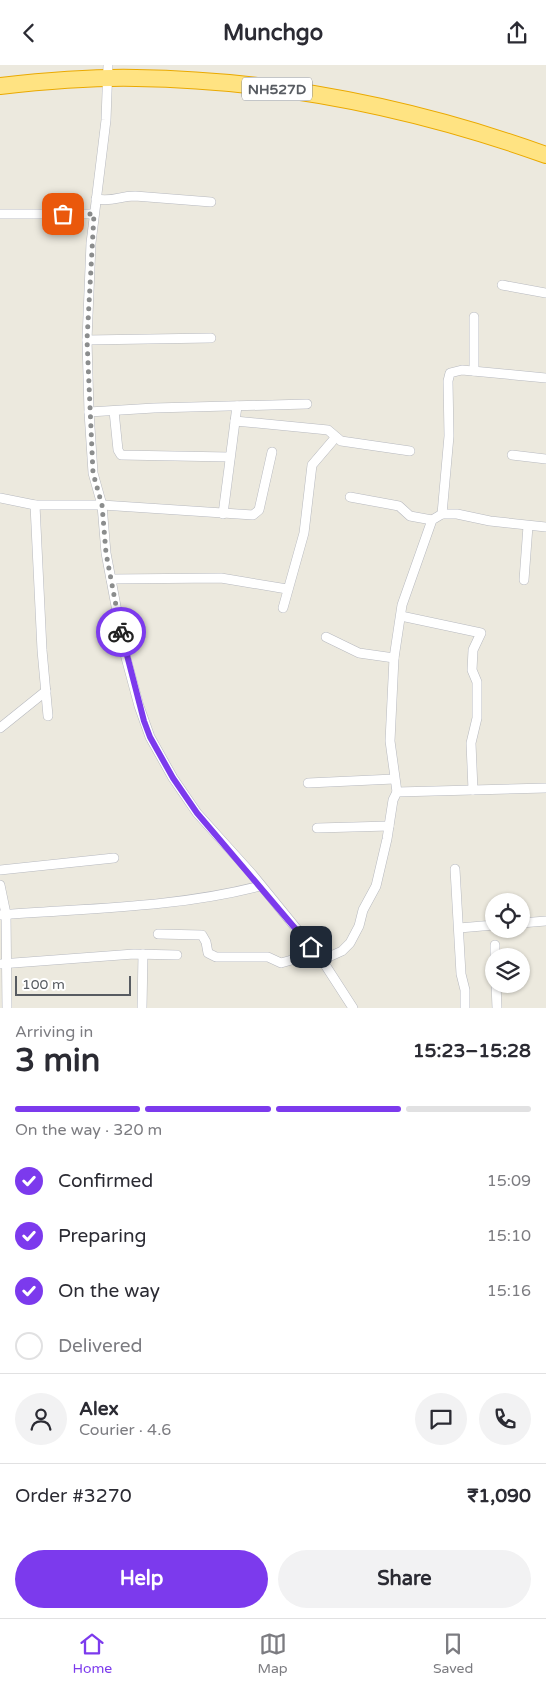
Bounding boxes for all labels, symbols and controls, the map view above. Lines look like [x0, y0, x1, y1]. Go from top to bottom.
icon: back [15, 19, 43, 47]
icon: share [503, 19, 531, 47]
text: Munchgo [223, 20, 323, 46]
road number: NH527D [242, 77, 312, 101]
pin [42, 193, 84, 235]
icon: bag [49, 200, 77, 228]
courier [96, 607, 146, 657]
icon: bike [107, 618, 135, 646]
map controls [485, 893, 530, 993]
button: locate [485, 893, 530, 938]
pin [290, 926, 332, 968]
icon: home [297, 933, 325, 961]
button: layers [485, 948, 530, 993]
scale bar [15, 973, 131, 996]
text: 100 m [22, 976, 65, 993]
text: Arriving in [15, 1022, 93, 1042]
text: 15:23–15:28 [413, 1040, 531, 1062]
text: 3 min [15, 1042, 100, 1080]
text: On the way · 320 m [15, 1120, 162, 1140]
icon: check [15, 1167, 43, 1195]
text: Confirmed [58, 1170, 153, 1192]
text: 15:09 [487, 1171, 531, 1191]
icon: check [15, 1222, 43, 1250]
text: Preparing [58, 1225, 147, 1247]
text: 15:10 [487, 1226, 531, 1246]
icon: check [15, 1277, 43, 1305]
text: On the way [58, 1280, 160, 1302]
text: 15:16 [487, 1281, 531, 1301]
text: Delivered [58, 1335, 143, 1357]
button: person [15, 1393, 67, 1445]
button: chat [415, 1393, 467, 1445]
button: phone [479, 1393, 531, 1445]
text: Alex [79, 1398, 119, 1420]
text: Courier · 4.6 [79, 1420, 171, 1440]
text: Order #3270 [15, 1485, 132, 1507]
text: ₹1,090 [467, 1485, 531, 1507]
button: Help [15, 1550, 268, 1608]
button: Share [278, 1550, 531, 1608]
tab: Home [73, 1630, 112, 1677]
tab: Map [257, 1630, 288, 1677]
tab: Saved [433, 1630, 473, 1677]

